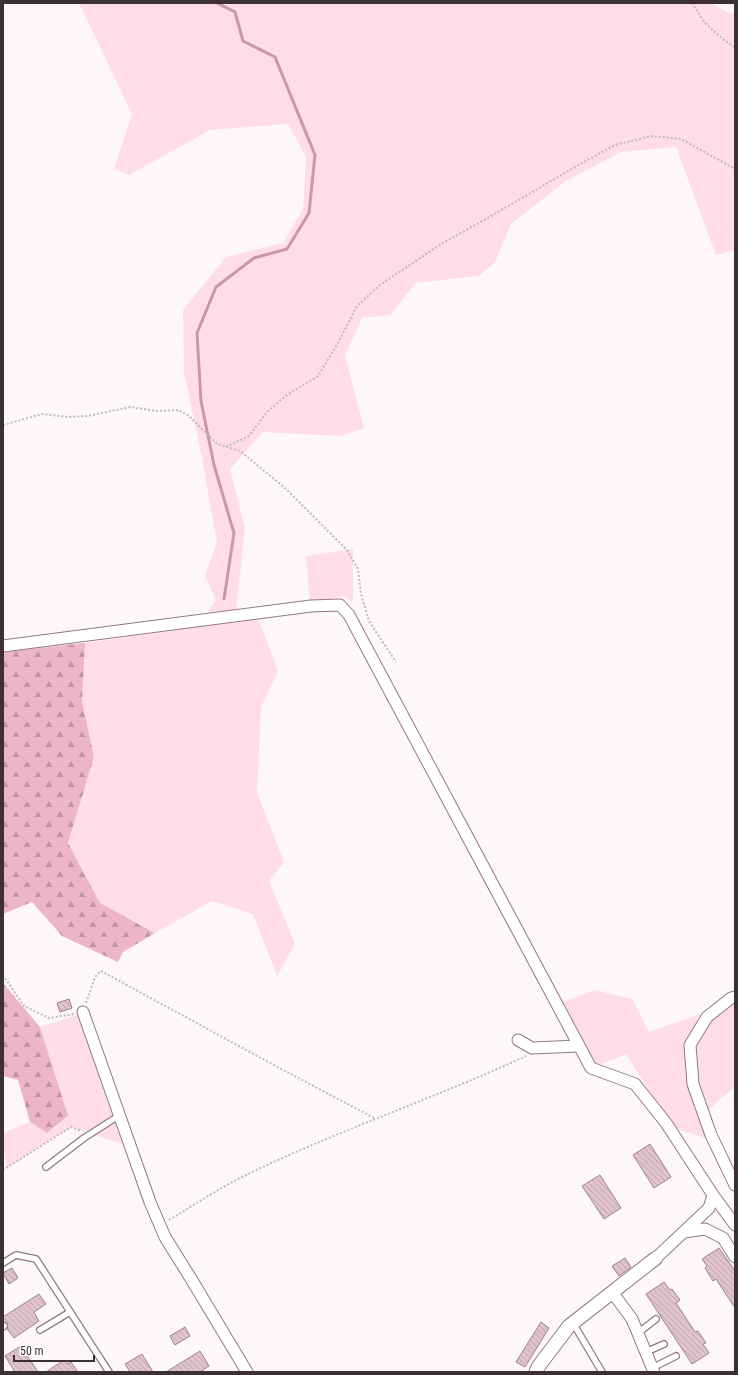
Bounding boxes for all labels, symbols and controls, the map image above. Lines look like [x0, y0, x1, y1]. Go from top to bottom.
scale bar [14, 1337, 94, 1363]
text: 50 m [20, 1344, 44, 1358]

